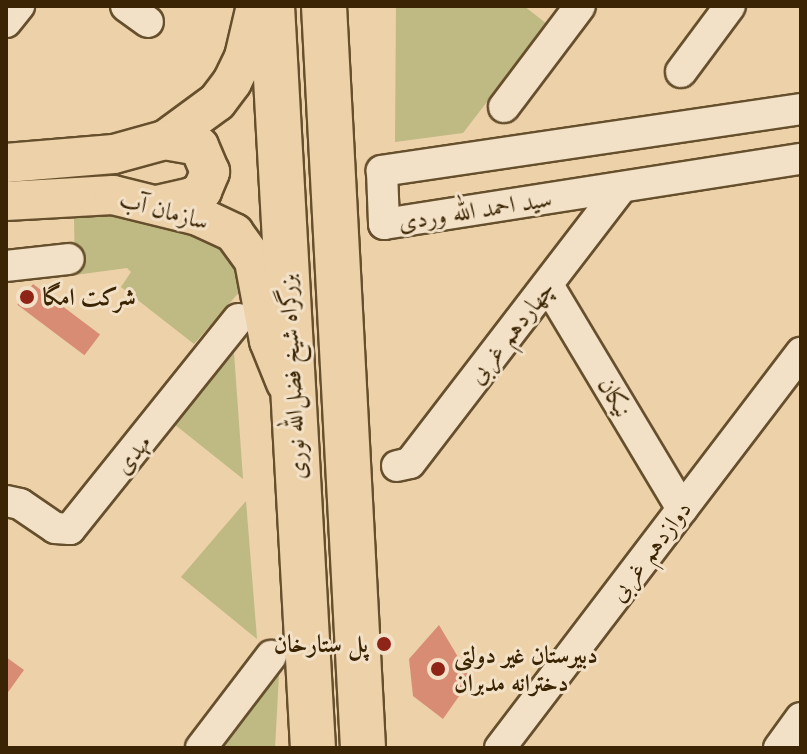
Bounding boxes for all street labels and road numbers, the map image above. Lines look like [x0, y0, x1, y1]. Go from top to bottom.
street label: سازمان آب [116, 184, 212, 236]
street label: سید احمد الله وردی [396, 184, 554, 236]
street label: بزرگراه شیخ فضل‌الله نوری [272, 274, 312, 480]
street label: چهاردهم غربی [462, 275, 560, 389]
street label: نیکان [592, 372, 638, 422]
street label: مهدی [108, 428, 156, 480]
street label: دوازدهم غربی [603, 495, 697, 607]

